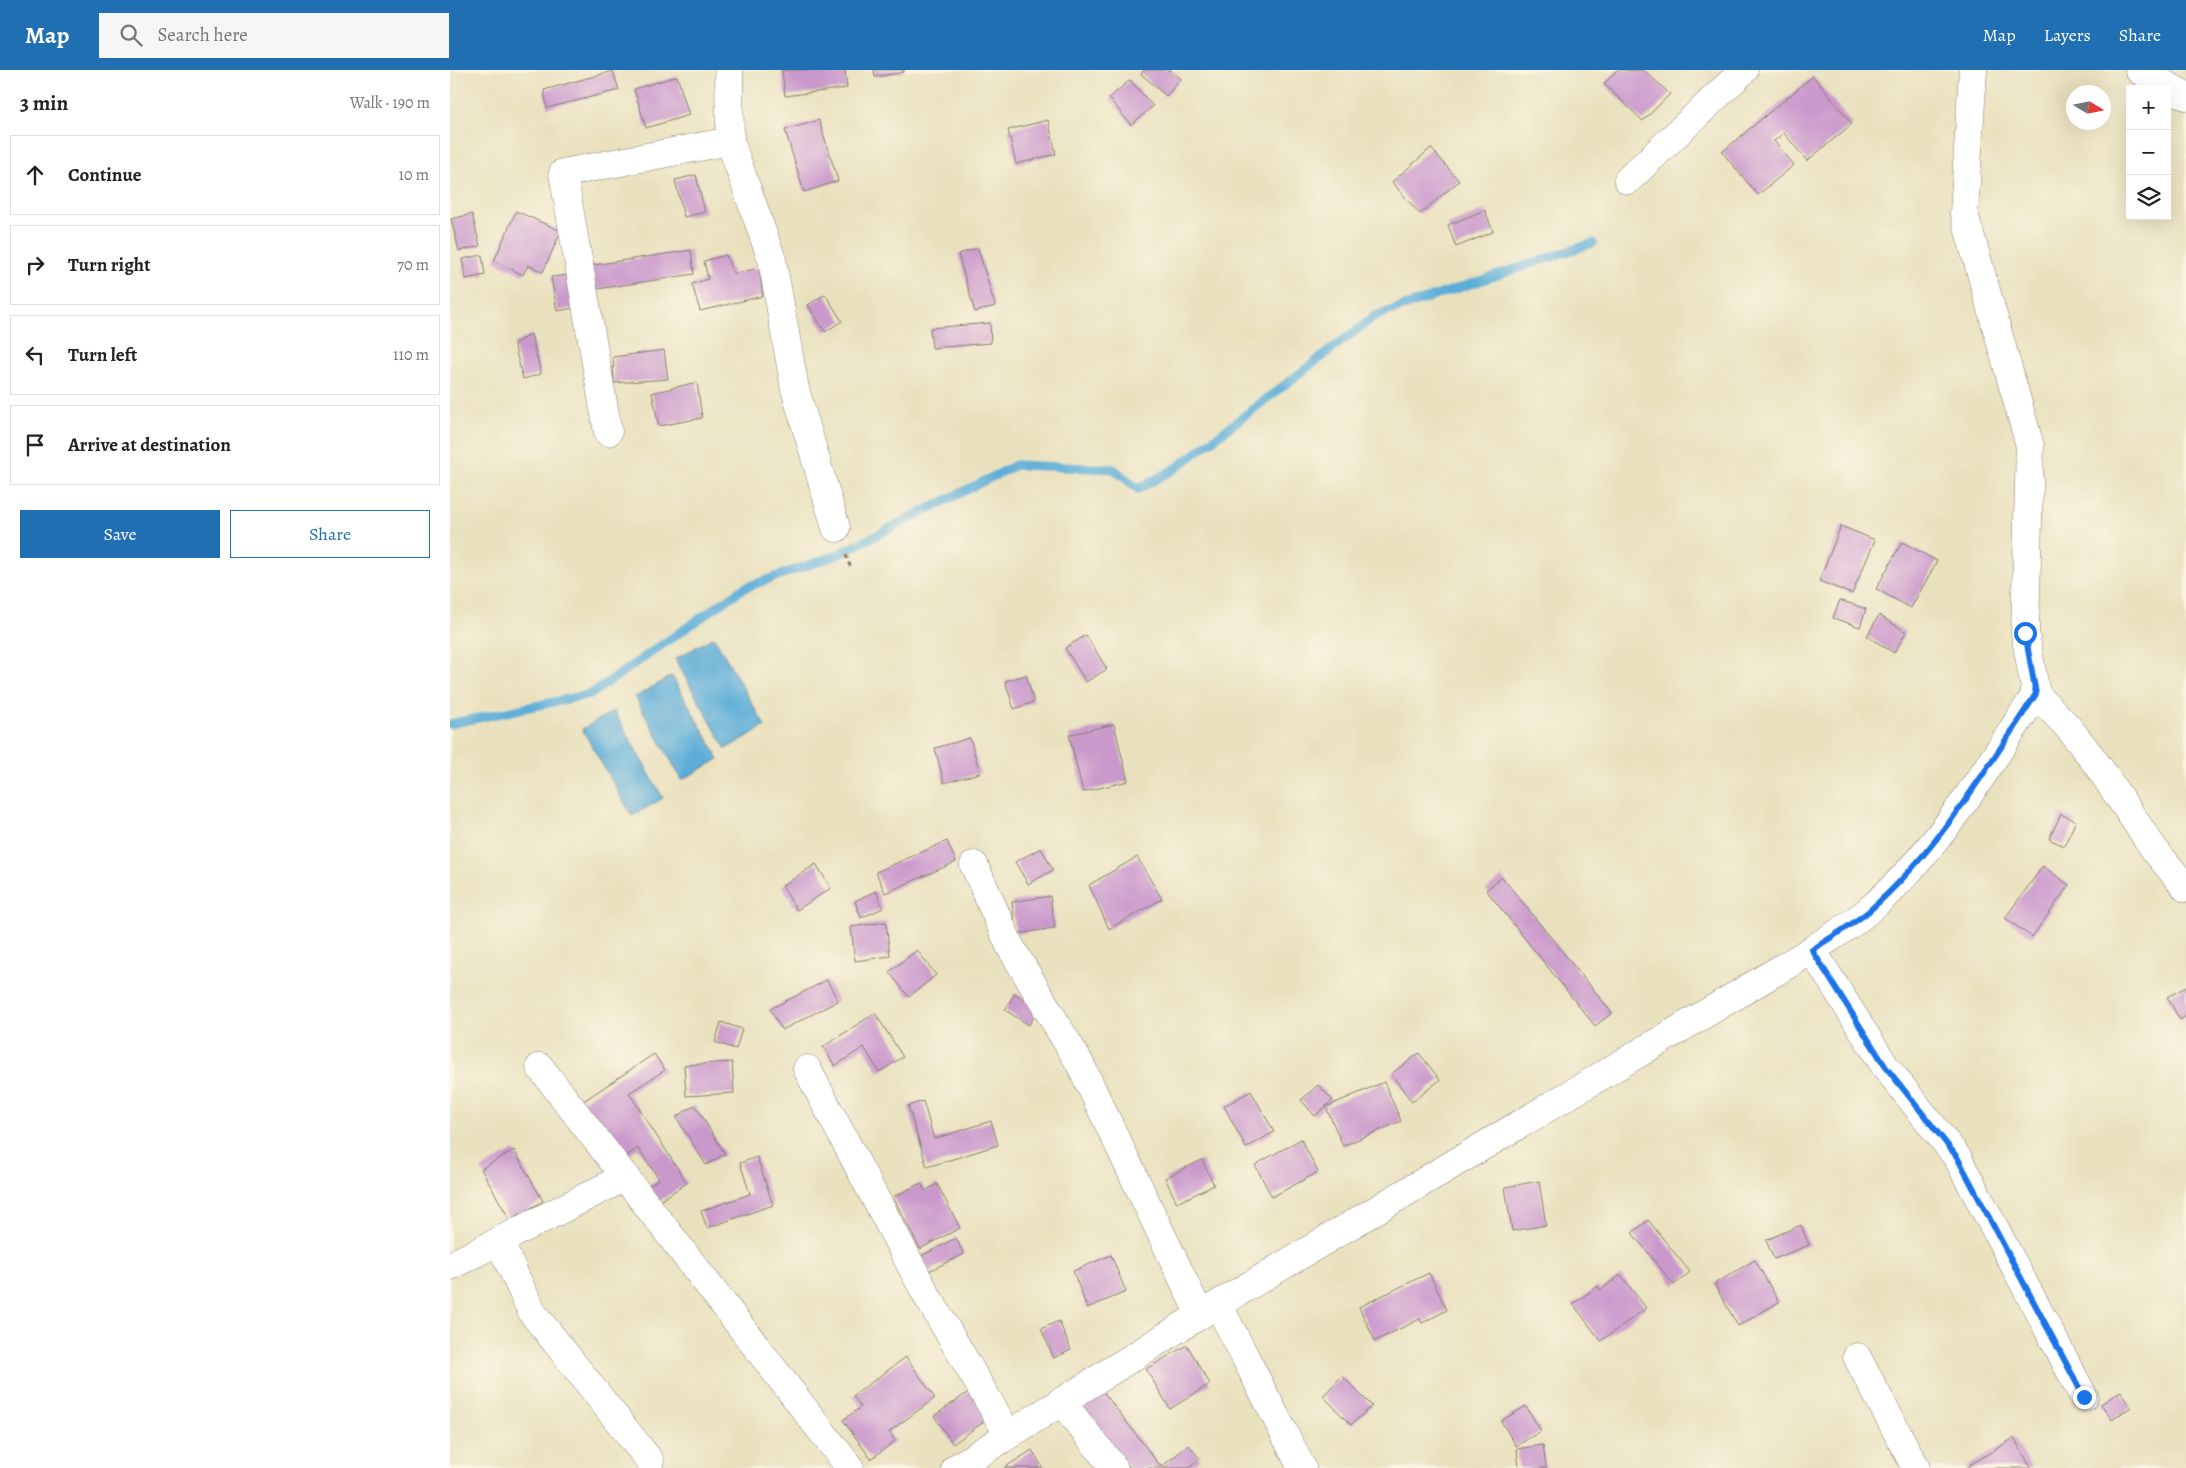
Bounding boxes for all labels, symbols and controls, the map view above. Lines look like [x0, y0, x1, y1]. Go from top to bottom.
search box [99, 13, 449, 58]
text: Map [25, 19, 69, 51]
icon: search [117, 21, 145, 49]
text: Search here [157, 22, 248, 48]
text: Map [1983, 23, 2016, 47]
text: Layers [2044, 23, 2091, 47]
text: Share [2119, 23, 2161, 47]
north arrow [2066, 85, 2111, 130]
map controls [2126, 85, 2171, 220]
button: + [2126, 85, 2171, 130]
text: 3 min [20, 89, 68, 117]
text: Walk · 190 m [350, 92, 430, 114]
button: − [2126, 130, 2171, 175]
icon: ahead [21, 161, 49, 189]
text: Continue [68, 162, 142, 188]
text: 10 m [399, 164, 429, 186]
button: layers [2126, 175, 2171, 220]
icon: right [21, 251, 49, 279]
text: Turn right [68, 252, 150, 278]
text: 70 m [397, 254, 429, 276]
icon: left [21, 341, 49, 369]
text: Turn left [68, 342, 137, 368]
text: 110 m [393, 344, 429, 366]
icon: arrive [21, 431, 49, 459]
text: Arrive at destination [68, 432, 231, 458]
button: Save [20, 510, 220, 558]
button: Share [230, 510, 430, 558]
route start [2014, 622, 2037, 645]
route end [2073, 1386, 2096, 1409]

